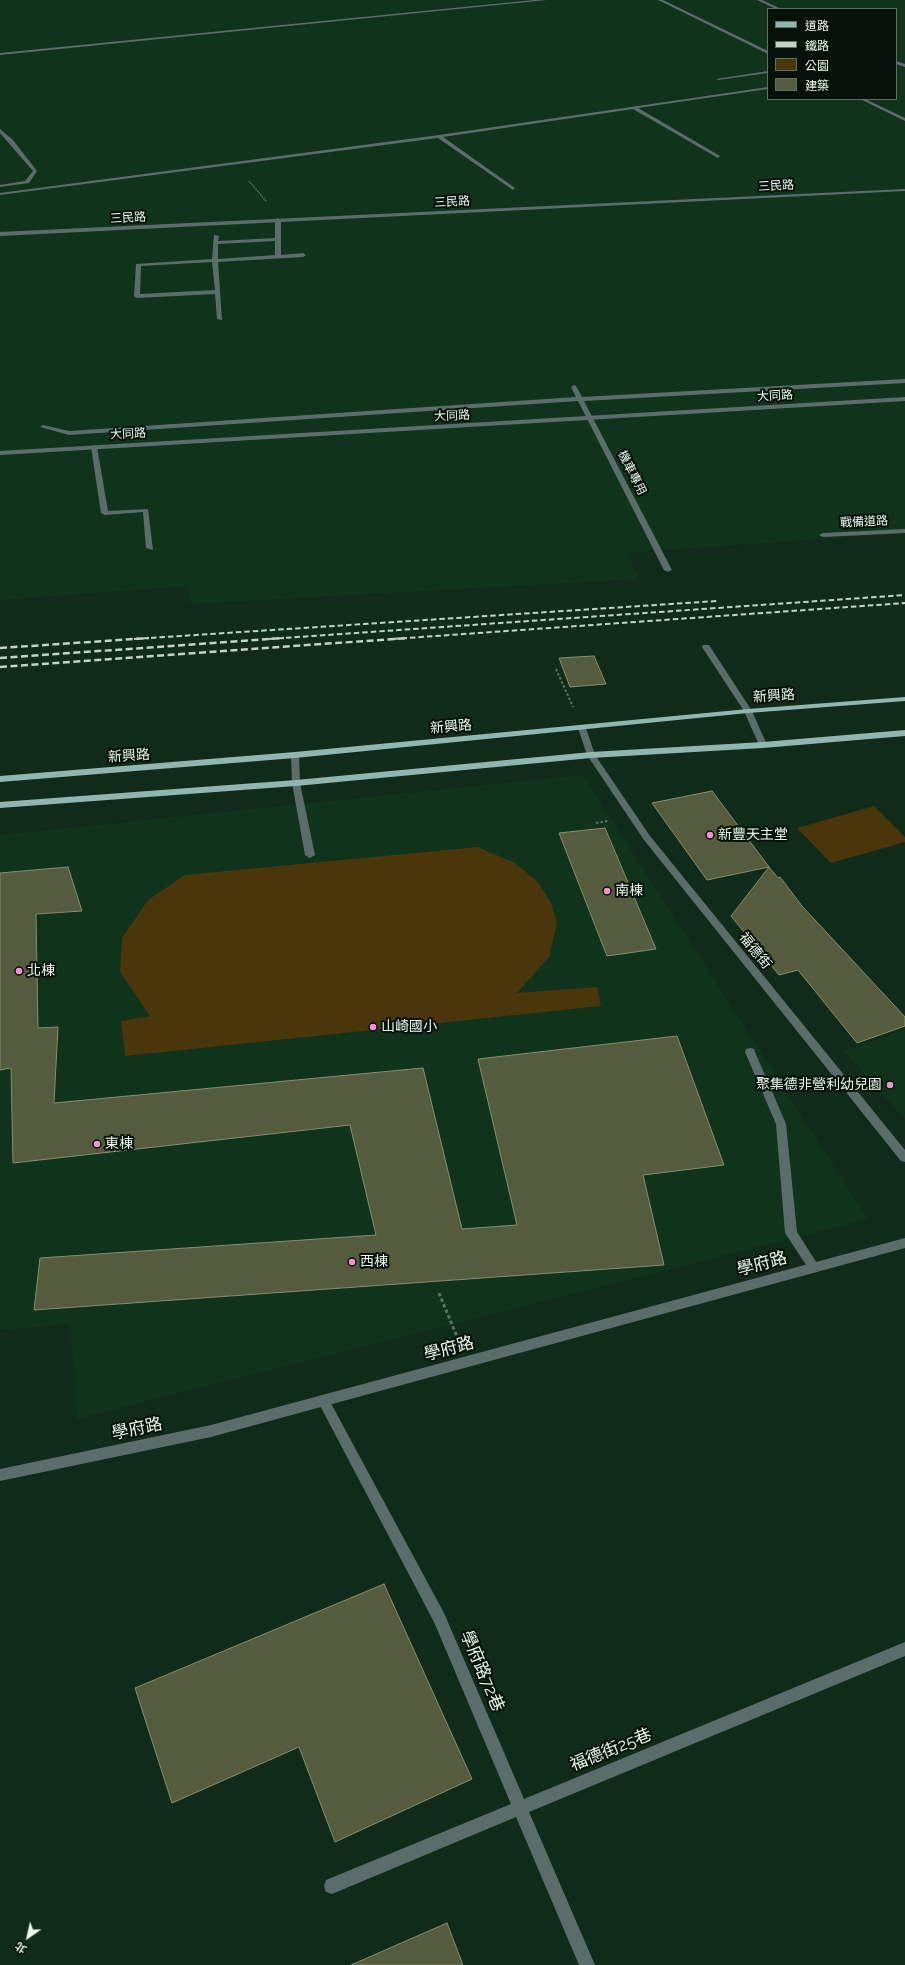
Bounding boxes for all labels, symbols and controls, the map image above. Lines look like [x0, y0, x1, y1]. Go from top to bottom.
legend [767, 8, 897, 100]
text: 道路 [805, 19, 829, 33]
text: 鐵路 [805, 39, 829, 53]
text: 公園 [805, 59, 829, 73]
text: 建築 [805, 79, 829, 93]
street label: 三民路 [758, 178, 794, 194]
street label: 三民路 [434, 194, 470, 210]
street label: 三民路 [110, 210, 146, 226]
street label: 大同路 [757, 388, 793, 404]
street label: 大同路 [434, 408, 470, 424]
street label: 大同路 [110, 426, 146, 442]
street label: 機車專用 [615, 448, 649, 498]
street label: 戰備道路 [840, 514, 888, 530]
street label: 新興路 [752, 686, 796, 706]
street label: 新興路 [429, 717, 473, 737]
street label: 新興路 [107, 746, 151, 766]
place label: 新豐天主堂 [718, 827, 788, 843]
marker: 新豐天主堂 [705, 830, 715, 840]
place label: 南棟 [615, 883, 643, 899]
marker: 南棟 [602, 886, 612, 896]
street label: 福德街 [735, 929, 775, 973]
place label: 北棟 [27, 963, 55, 979]
marker: 北棟 [14, 966, 24, 976]
place label: 山崎國小 [381, 1019, 437, 1035]
marker: 山崎國小 [368, 1022, 378, 1032]
place label: 聚集德非營利幼兒園 [756, 1077, 882, 1093]
marker: 聚集德非營利幼兒園 [885, 1080, 895, 1090]
place label: 東棟 [105, 1136, 133, 1152]
marker: 東棟 [92, 1139, 102, 1149]
street label: 學府路 [735, 1248, 789, 1280]
place label: 西棟 [360, 1254, 388, 1270]
marker: 西棟 [347, 1257, 357, 1267]
street label: 學府路 [422, 1333, 476, 1365]
street label: 學府路 [110, 1414, 164, 1444]
street label: 學府路72巷 [456, 1627, 508, 1715]
street label: 福德街25巷 [567, 1724, 655, 1776]
north arrow [8, 1917, 48, 1957]
text: 北 [13, 1939, 29, 1956]

